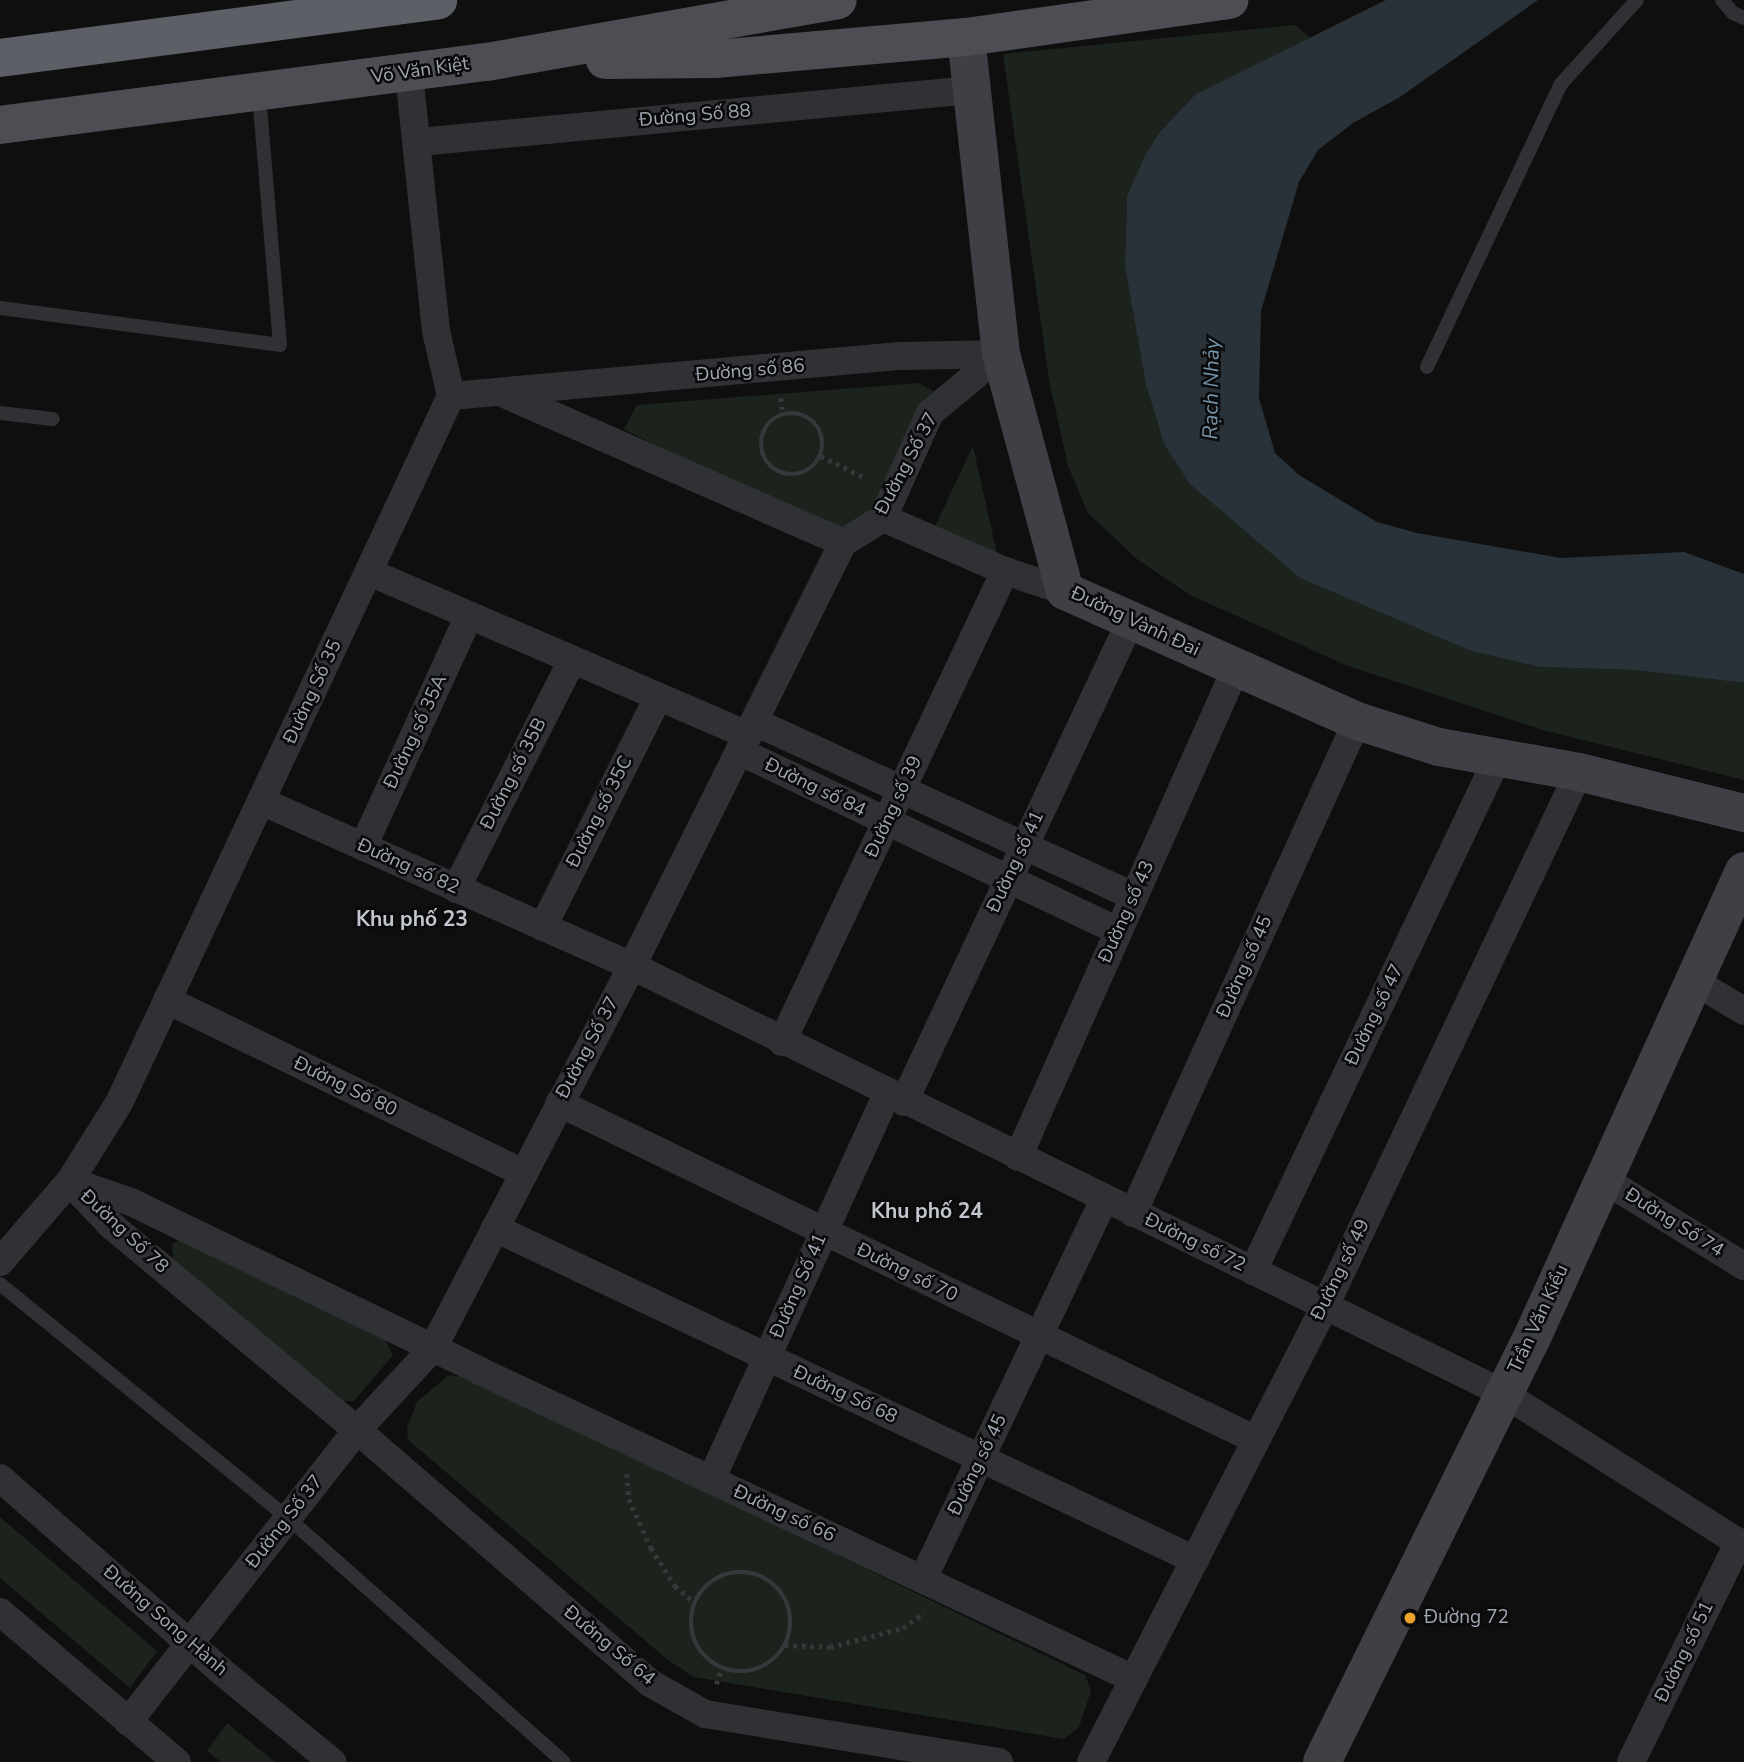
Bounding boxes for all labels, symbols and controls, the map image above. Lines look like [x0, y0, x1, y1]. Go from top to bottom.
street label: Võ Văn Kiệt [370, 53, 470, 89]
street label: Đường Số 88 [638, 100, 752, 132]
water label: Rạch Nhảy [1198, 338, 1224, 440]
street label: Đường số 86 [694, 355, 806, 387]
street label: Đường Số 37 [871, 409, 943, 519]
street label: Đường Vành Đai [1067, 582, 1203, 662]
street label: Đường Số 35 [279, 636, 347, 748]
street label: Đường số 35A [380, 671, 452, 793]
street label: Đường số 35B [476, 714, 552, 834]
street label: Đường số 35C [562, 752, 638, 872]
street label: Đường số 39 [861, 753, 927, 861]
street label: Đường số 84 [761, 754, 869, 822]
street label: Đường số 41 [983, 808, 1049, 916]
street label: Đường số 82 [353, 834, 463, 900]
street label: Đường số 43 [1094, 857, 1160, 967]
district label: Khu phố 23 [356, 906, 468, 932]
street label: Đường số 45 [1212, 912, 1278, 1022]
street label: Đường số 47 [1341, 961, 1409, 1069]
street label: Đường Số 37 [552, 993, 624, 1103]
street label: Đường Số 80 [290, 1052, 400, 1122]
street label: Đường Số 74 [1620, 1184, 1728, 1262]
street label: Đường Số 78 [75, 1185, 173, 1279]
district label: Khu phố 24 [871, 1198, 983, 1224]
street label: Đường số 72 [1141, 1209, 1249, 1277]
street label: Đường số 49 [1307, 1216, 1375, 1324]
street label: Đường Số 41 [766, 1230, 832, 1342]
street label: Đường số 70 [853, 1239, 961, 1307]
street label: Trần Văn Kiểu [1504, 1261, 1574, 1377]
street label: Đường Số 68 [789, 1361, 901, 1429]
street label: Đường số 45 [944, 1411, 1012, 1519]
street label: Đường Số 37 [242, 1471, 328, 1573]
street label: Đường số 66 [730, 1481, 838, 1547]
street label: Đường Song Hành [98, 1561, 232, 1681]
street label: Đường số 51 [1651, 1598, 1719, 1706]
street label: Đường Số 64 [559, 1601, 659, 1691]
place label: Đường 72 [1424, 1607, 1509, 1629]
marker: Đường 72 [1402, 1610, 1418, 1626]

